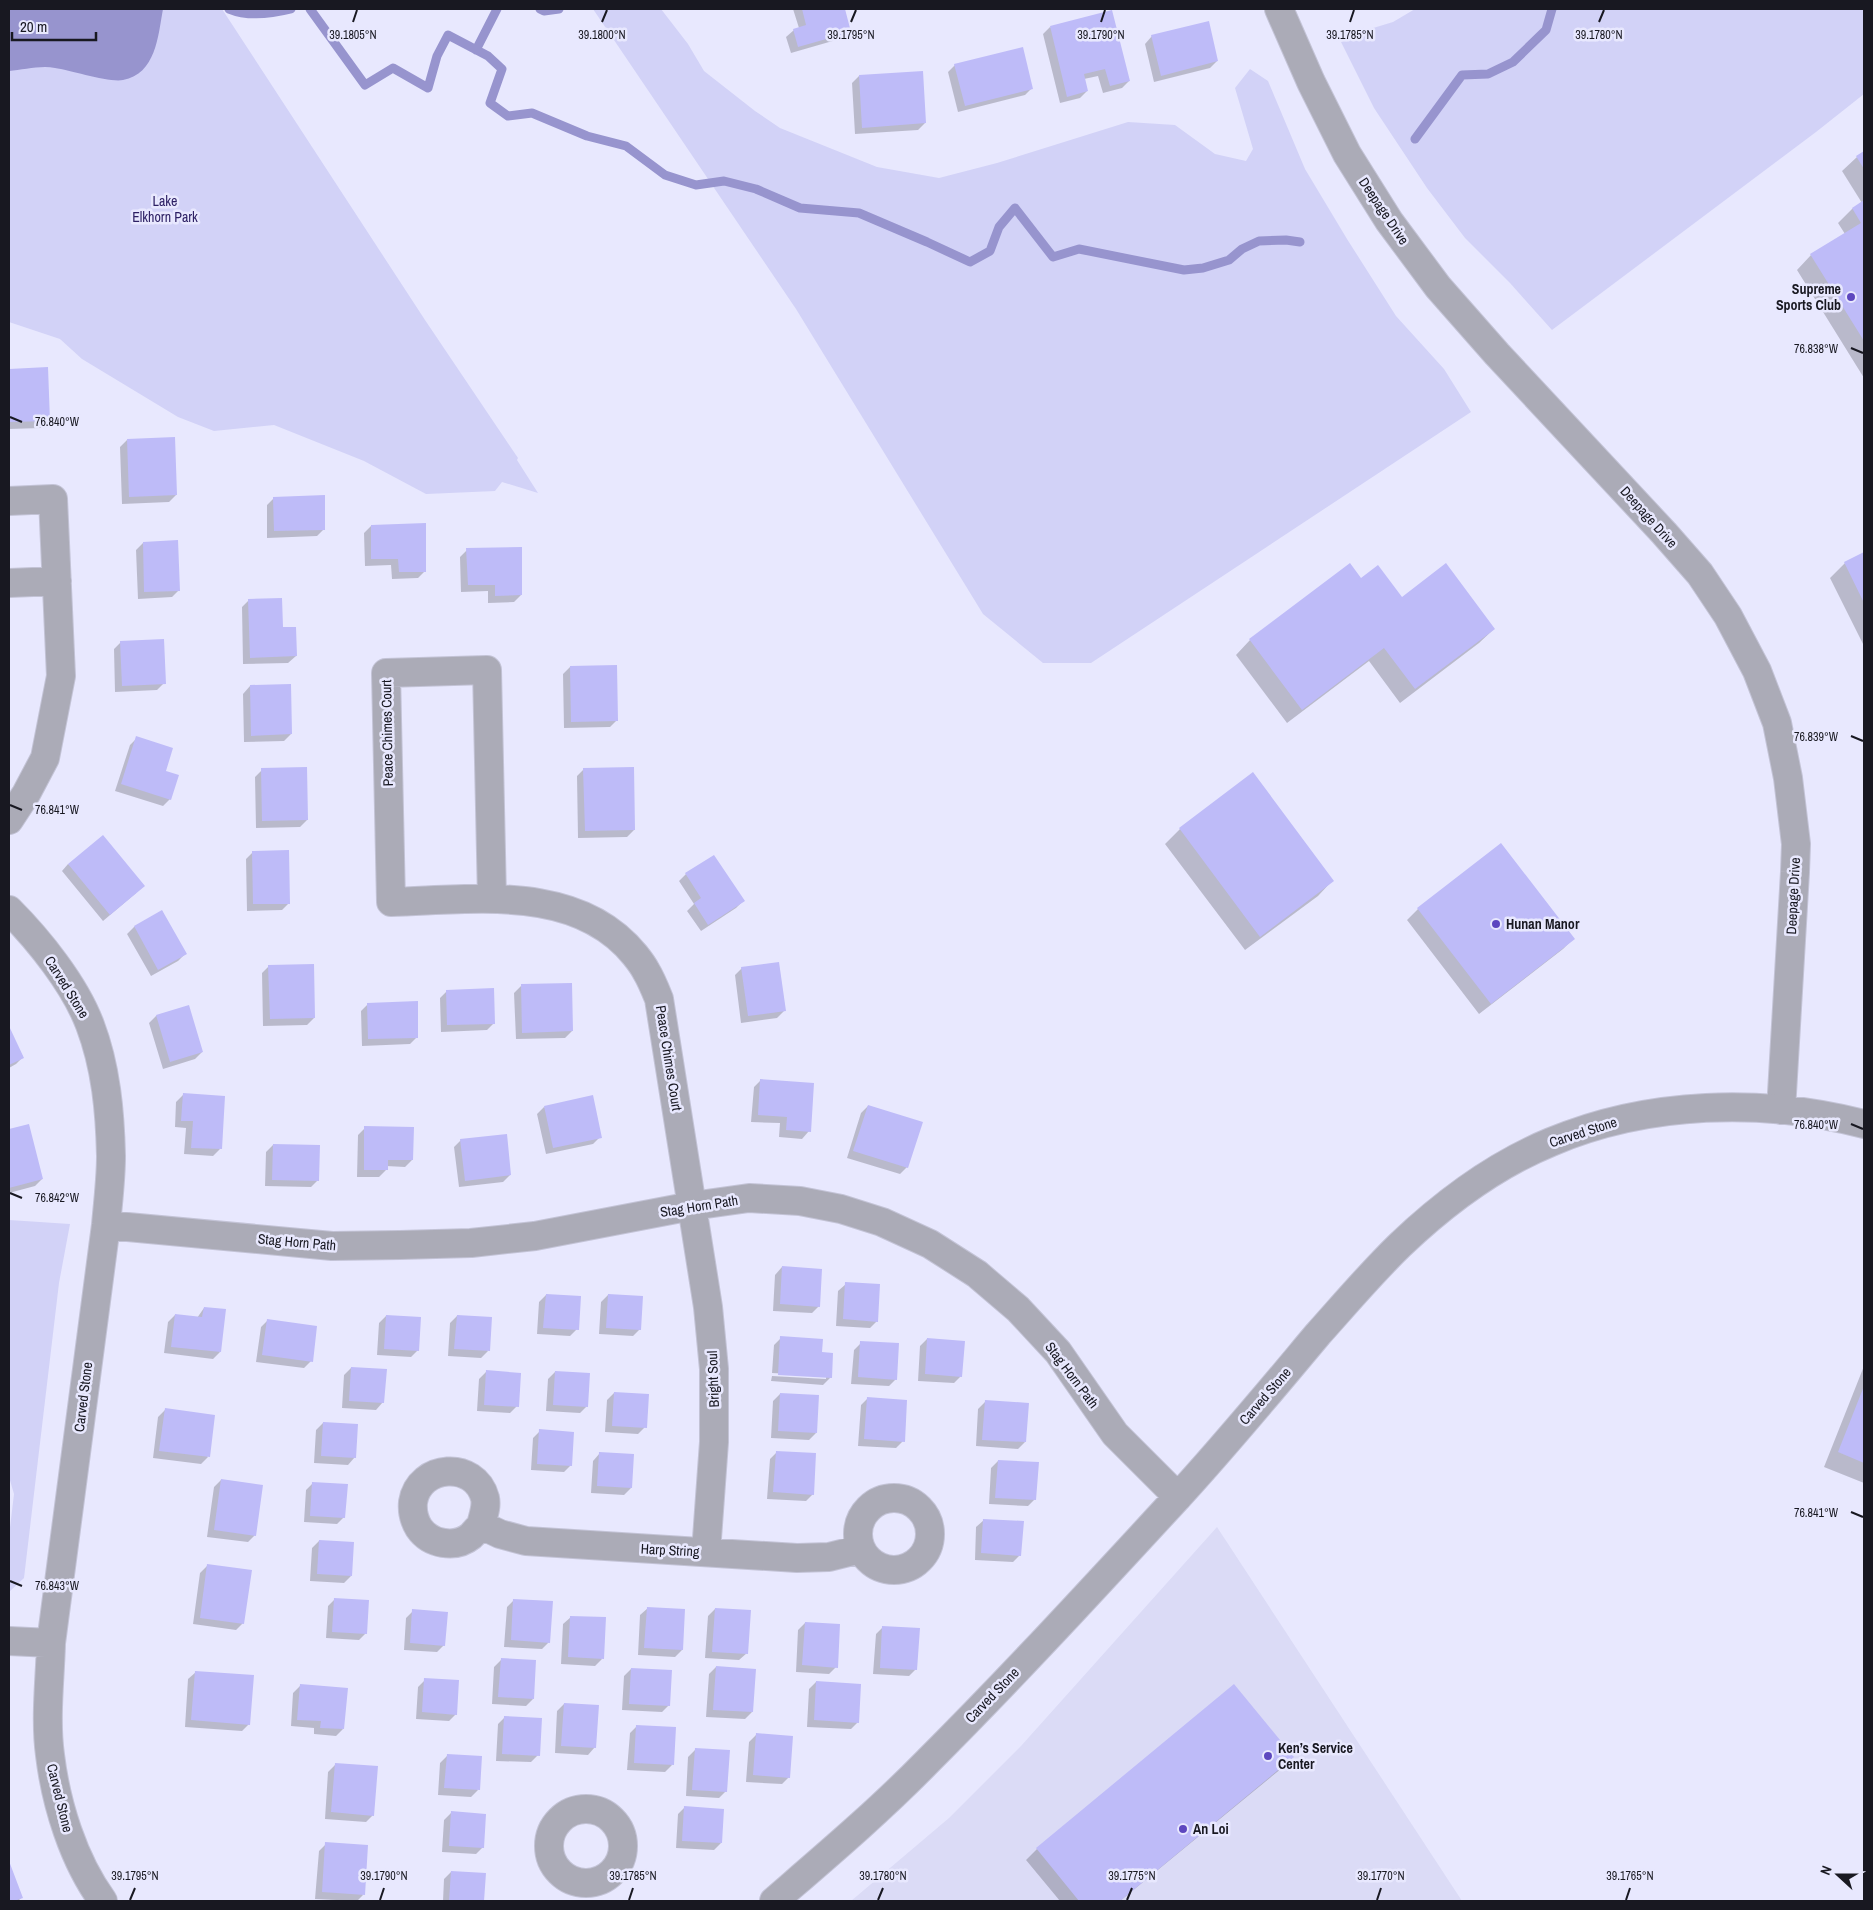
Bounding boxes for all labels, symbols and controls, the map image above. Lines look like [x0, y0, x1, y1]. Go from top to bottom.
scale bar [12, 10, 96, 42]
text: 20 m [20, 16, 47, 37]
text: 39.1805°N [329, 27, 377, 43]
text: 39.1800°N [578, 27, 626, 43]
text: 39.1795°N [827, 27, 875, 43]
text: 39.1790°N [1077, 27, 1125, 43]
text: 39.1785°N [1326, 27, 1374, 43]
text: 39.1780°N [1575, 27, 1623, 43]
street label: Deepage Drive [1355, 174, 1413, 248]
park label: Lake Elkhorn Park [132, 192, 198, 226]
place label: Supreme Sports Club [1776, 280, 1841, 314]
marker: Supreme Sports Club [1845, 291, 1857, 303]
text: 76.838°W [1794, 341, 1839, 357]
text: 76.840°W [35, 414, 80, 430]
street label: Deepage Drive [1616, 482, 1682, 552]
street label: Peace Chimes Court [377, 680, 397, 786]
text: 76.839°W [1794, 729, 1839, 745]
text: 76.841°W [35, 802, 80, 818]
street label: Deepage Drive [1782, 857, 1804, 935]
place label: Hunan Manor [1506, 915, 1580, 933]
marker: Hunan Manor [1490, 918, 1502, 930]
street label: Carved Stone [41, 952, 93, 1022]
street label: Peace Chimes Court [652, 1004, 686, 1112]
street label: Carved Stone [1547, 1113, 1619, 1151]
text: 76.840°W [1794, 1117, 1839, 1133]
text: 76.842°W [35, 1190, 80, 1206]
street label: Stag Horn Path [659, 1191, 739, 1221]
street label: Stag Horn Path [257, 1230, 337, 1254]
street label: Stag Horn Path [1041, 1338, 1103, 1412]
street label: Bright Soul [703, 1350, 723, 1408]
street label: Carved Stone [70, 1361, 96, 1433]
street label: Carved Stone [1235, 1364, 1295, 1428]
text: 76.841°W [1794, 1505, 1839, 1521]
street label: Harp String [640, 1539, 700, 1561]
text: 76.843°W [35, 1578, 80, 1594]
street label: Carved Stone [961, 1663, 1023, 1727]
place label: Ken’s Service Center [1278, 1739, 1353, 1773]
marker: Ken’s Service Center [1262, 1750, 1274, 1762]
street label: Carved Stone [43, 1762, 77, 1834]
place label: An Loi [1193, 1820, 1229, 1838]
marker: An Loi [1177, 1823, 1189, 1835]
north arrow [1813, 1850, 1863, 1900]
text: N [1816, 1863, 1836, 1877]
text: 39.1795°N [111, 1868, 159, 1884]
text: 39.1790°N [360, 1868, 408, 1884]
text: 39.1785°N [609, 1868, 657, 1884]
text: 39.1780°N [859, 1868, 907, 1884]
text: 39.1775°N [1108, 1868, 1156, 1884]
text: 39.1770°N [1357, 1868, 1405, 1884]
text: 39.1765°N [1606, 1868, 1654, 1884]

